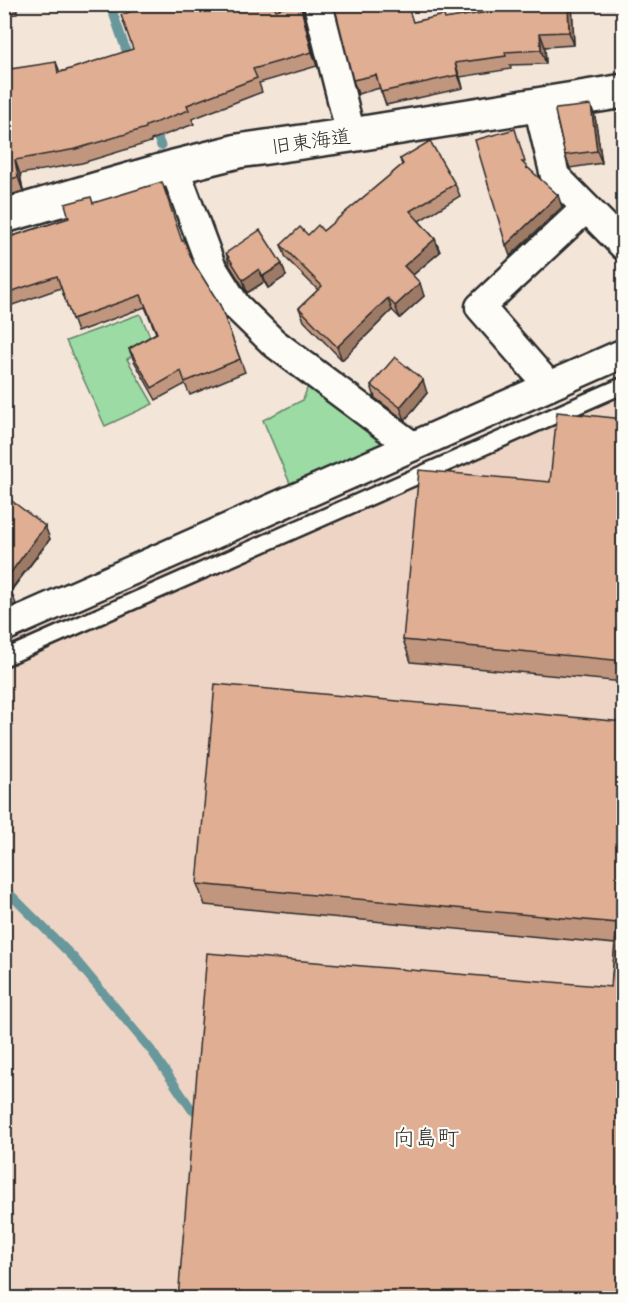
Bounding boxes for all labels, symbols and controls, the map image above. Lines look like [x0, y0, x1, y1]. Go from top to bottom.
street label: 旧東海道 [270, 124, 352, 158]
district label: 向島町 [393, 1124, 459, 1151]

